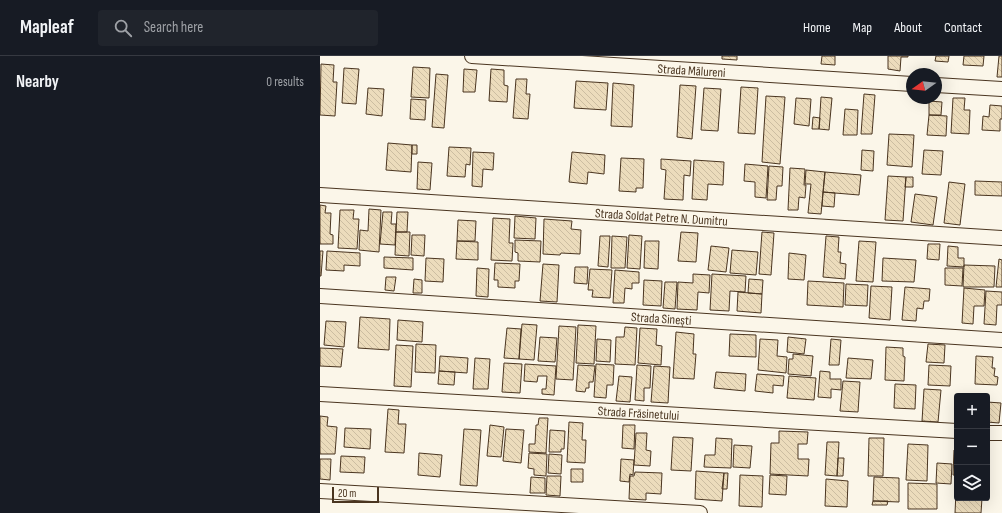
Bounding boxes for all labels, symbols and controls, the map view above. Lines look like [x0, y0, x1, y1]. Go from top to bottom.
search box [98, 10, 378, 46]
text: Mapleaf [20, 16, 74, 39]
icon: search [112, 17, 134, 39]
text: Search here [144, 18, 203, 37]
text: Home [803, 19, 831, 36]
text: Map [853, 19, 872, 36]
text: About [894, 19, 922, 36]
text: Contact [944, 19, 982, 36]
street label: Strada Mălureni [657, 61, 726, 81]
north arrow [906, 68, 942, 104]
text: Nearby [16, 72, 59, 92]
text: 0 results [266, 74, 304, 90]
street label: Strada Soldat Petre N. Dumitru [594, 205, 728, 230]
street label: Strada Sinești [631, 309, 692, 329]
map controls [954, 393, 990, 501]
button: + [954, 393, 990, 429]
street label: Strada Frăsinetului [597, 403, 680, 424]
button: − [954, 429, 990, 465]
button: layers [954, 465, 990, 501]
scale bar [332, 485, 379, 504]
text: 20 m [338, 487, 356, 500]

